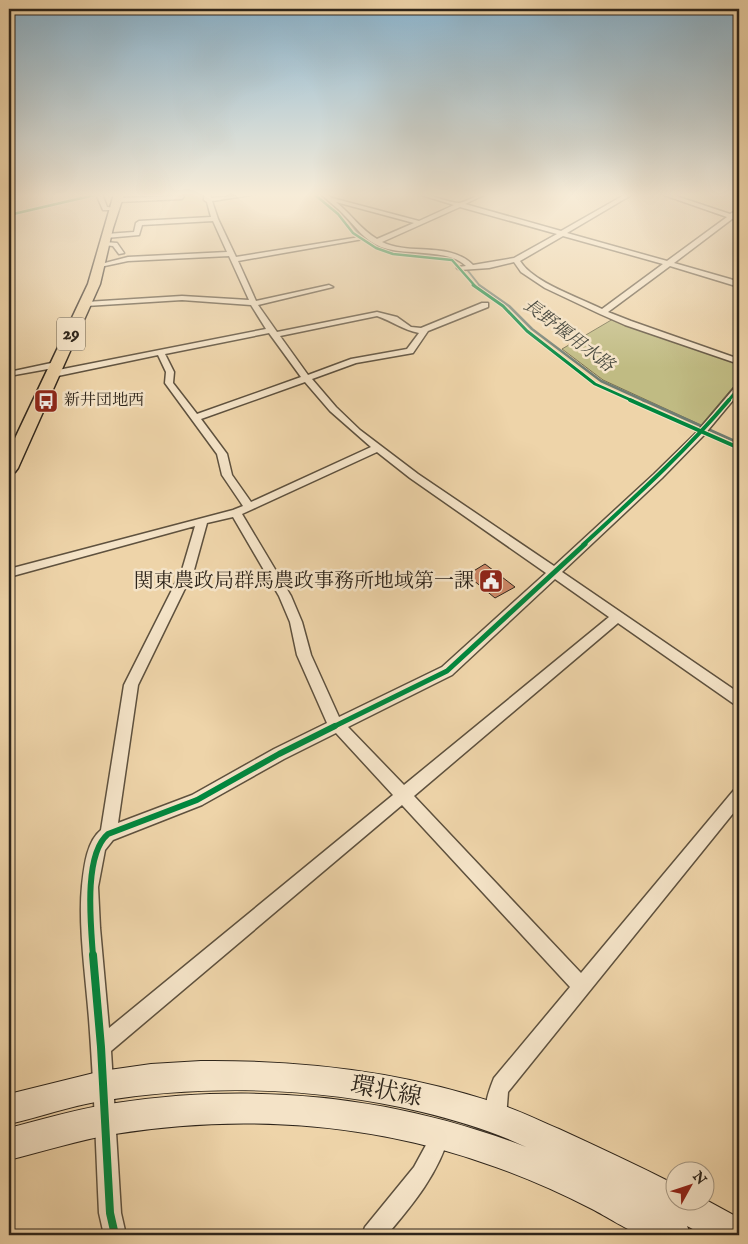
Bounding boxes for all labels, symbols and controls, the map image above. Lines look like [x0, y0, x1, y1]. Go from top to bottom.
water label: 長野堰用水路 [518, 294, 620, 379]
road number: 29 [57, 318, 85, 350]
bus stop icon: 新井団地西 [33, 388, 59, 414]
place label: 新井団地西 [64, 391, 144, 411]
public building icon: 関東農政局群馬農政事務所地域第一課 [478, 568, 504, 594]
place label: 関東農政局群馬農政事務所地域第一課 [134, 569, 474, 594]
street label: 環状線 [348, 1070, 424, 1114]
north arrow [666, 1162, 716, 1212]
text: N [688, 1167, 710, 1189]

